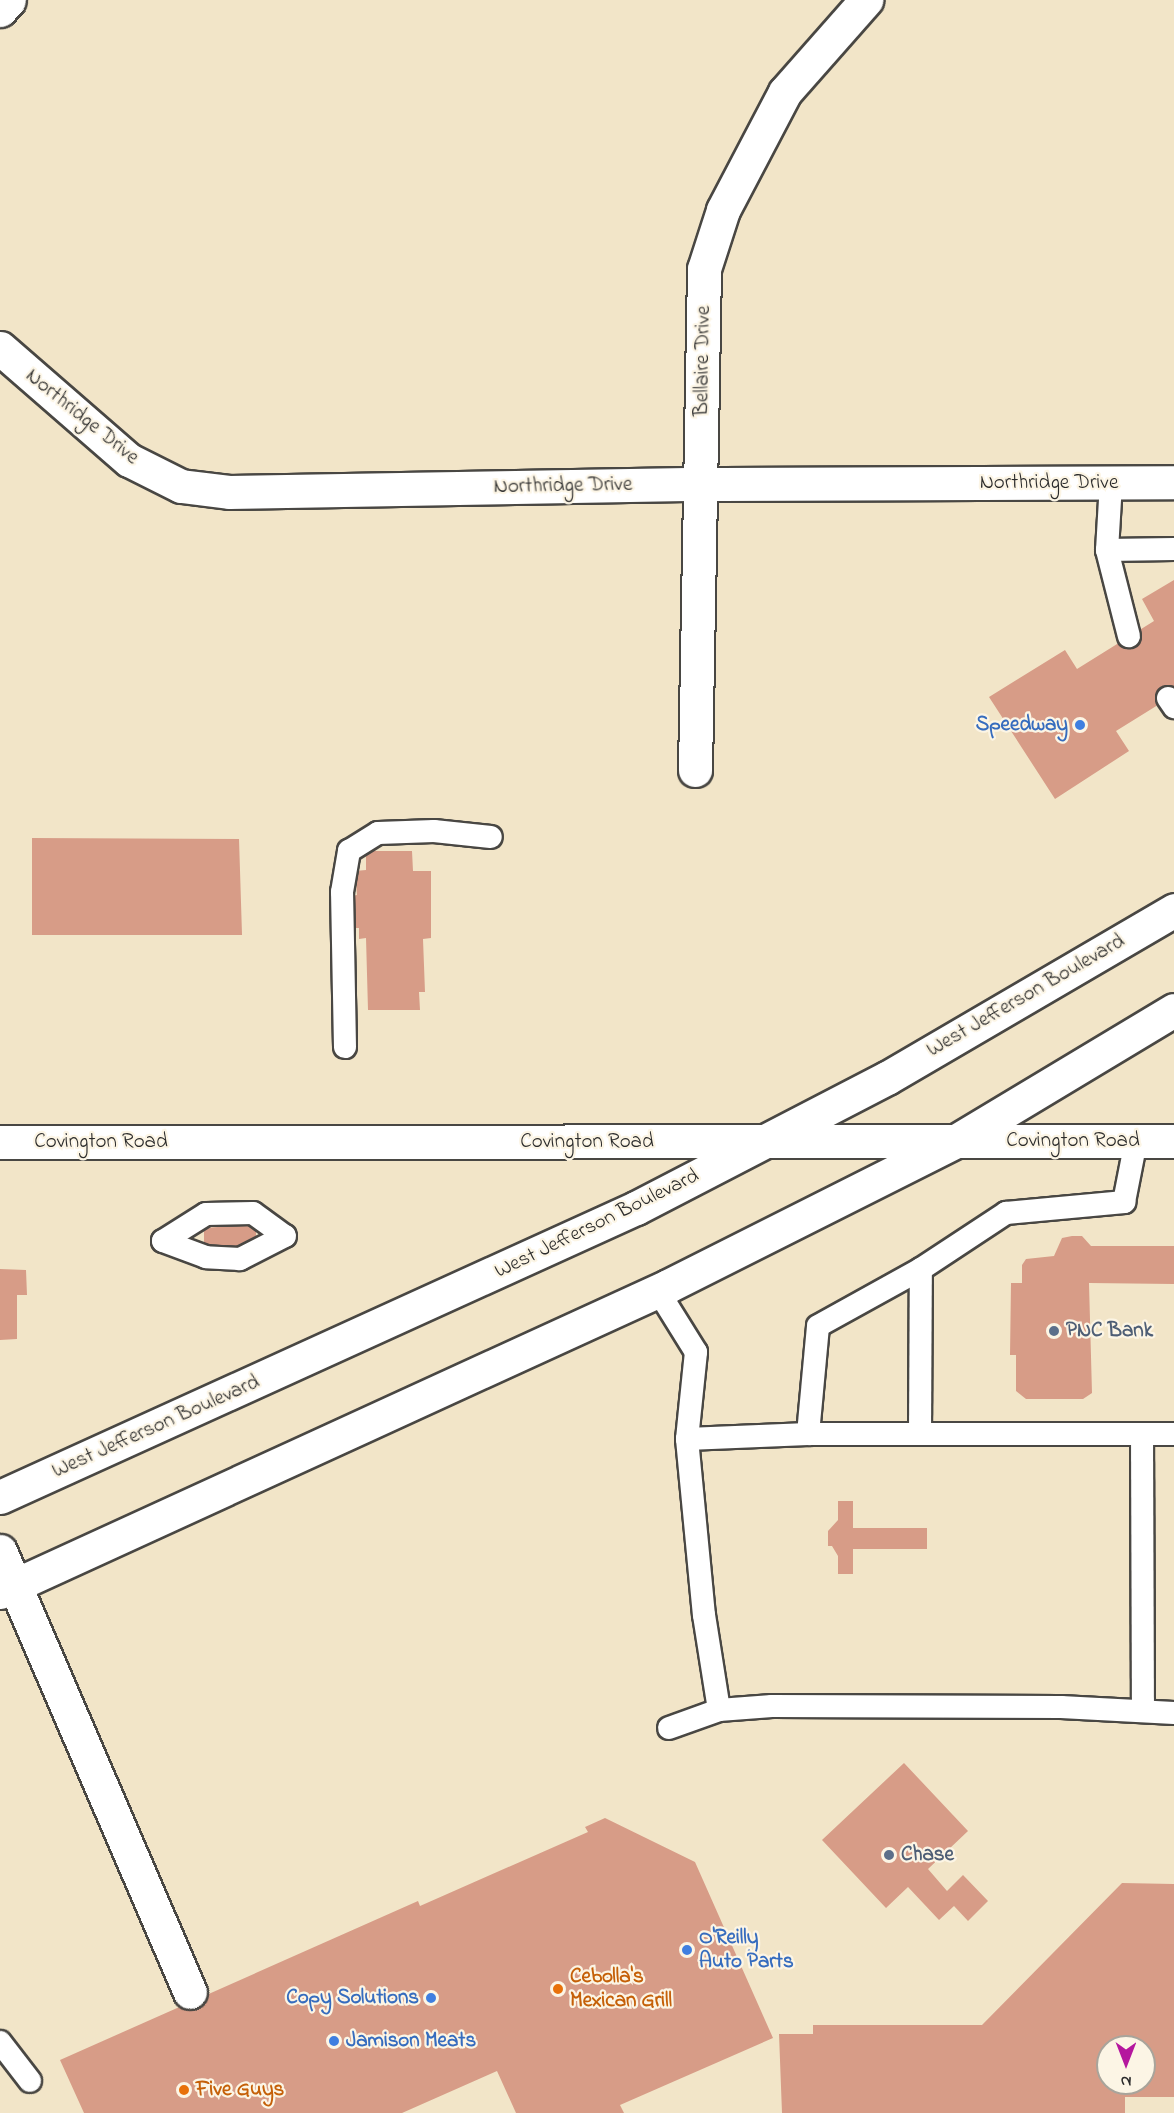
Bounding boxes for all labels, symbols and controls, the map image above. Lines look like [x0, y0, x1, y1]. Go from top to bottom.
street label: Bellaire Drive [689, 305, 717, 417]
street label: Northridge Drive [20, 364, 144, 470]
street label: Northridge Drive [980, 470, 1118, 496]
street label: Northridge Drive [493, 472, 633, 500]
place label: Speedway [976, 712, 1068, 738]
marker: Speedway [1073, 718, 1087, 732]
street label: West Jefferson Boulevard [923, 929, 1129, 1063]
street label: Covington Road [1006, 1128, 1140, 1154]
street label: Covington Road [34, 1129, 168, 1155]
street label: Covington Road [520, 1129, 654, 1155]
street label: West Jefferson Boulevard [491, 1164, 703, 1284]
place label: PNC Bank [1066, 1318, 1153, 1344]
marker: PNC Bank [1047, 1324, 1061, 1338]
street label: West Jefferson Boulevard [48, 1370, 264, 1484]
place label: Chase [901, 1842, 954, 1868]
marker: Chase [882, 1848, 896, 1862]
place label: O'Reilly Auto Parts [699, 1925, 794, 1975]
marker: O'Reilly Auto Parts [680, 1943, 694, 1957]
place label: Cebolla's Mexican Grill [570, 1964, 672, 2014]
marker: Cebolla's Mexican Grill [551, 1982, 565, 1996]
place label: Copy Solutions [286, 1985, 419, 2011]
marker: Copy Solutions [424, 1991, 438, 2005]
place label: Jamison Meats [346, 2028, 476, 2054]
marker: Jamison Meats [327, 2034, 341, 2048]
north arrow [1096, 2035, 1156, 2095]
text: N [1121, 2069, 1131, 2093]
place label: Five Guys [196, 2077, 284, 2103]
marker: Five Guys [177, 2083, 191, 2097]

